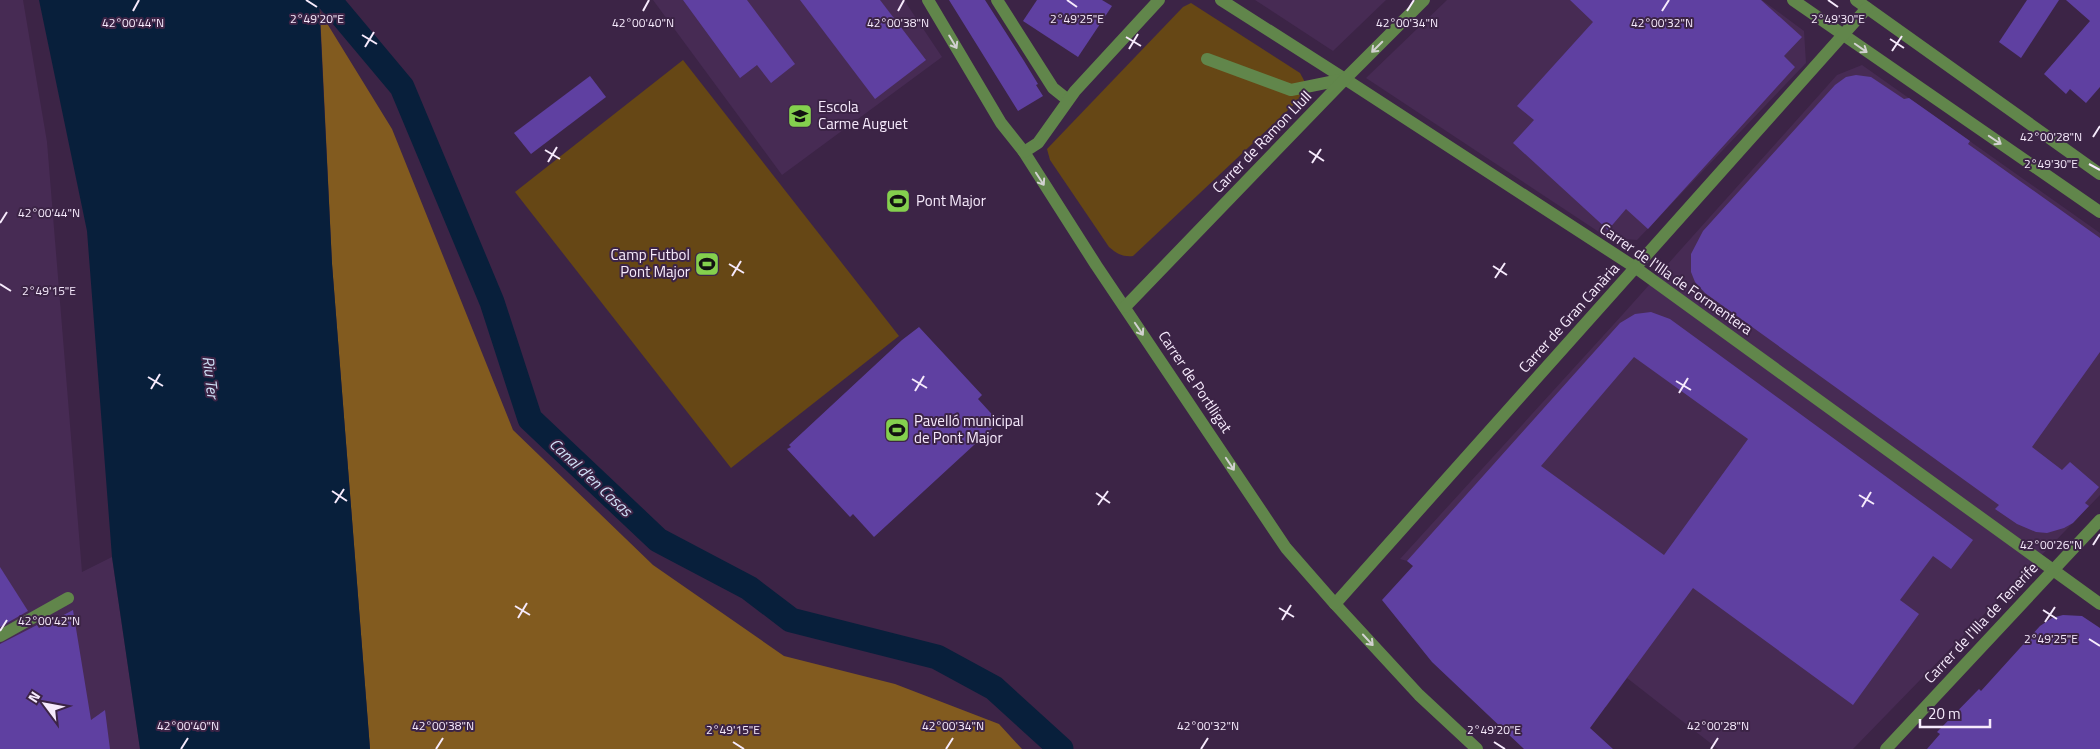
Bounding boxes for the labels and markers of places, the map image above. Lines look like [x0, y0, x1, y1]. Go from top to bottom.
place label: Escola Carme Auguet [818, 95, 908, 135]
school or university icon: Escola Carme Auguet [787, 103, 813, 129]
sports icon: Pont Major [885, 188, 911, 214]
place label: Pont Major [916, 189, 986, 212]
place label: Camp Futbol Pont Major [610, 243, 690, 283]
sports icon: Camp Futbol Pont Major [694, 251, 720, 277]
place label: Pavelló municipal de Pont Major [914, 409, 1024, 449]
sports icon: Pavelló municipal de Pont Major [884, 417, 910, 443]

